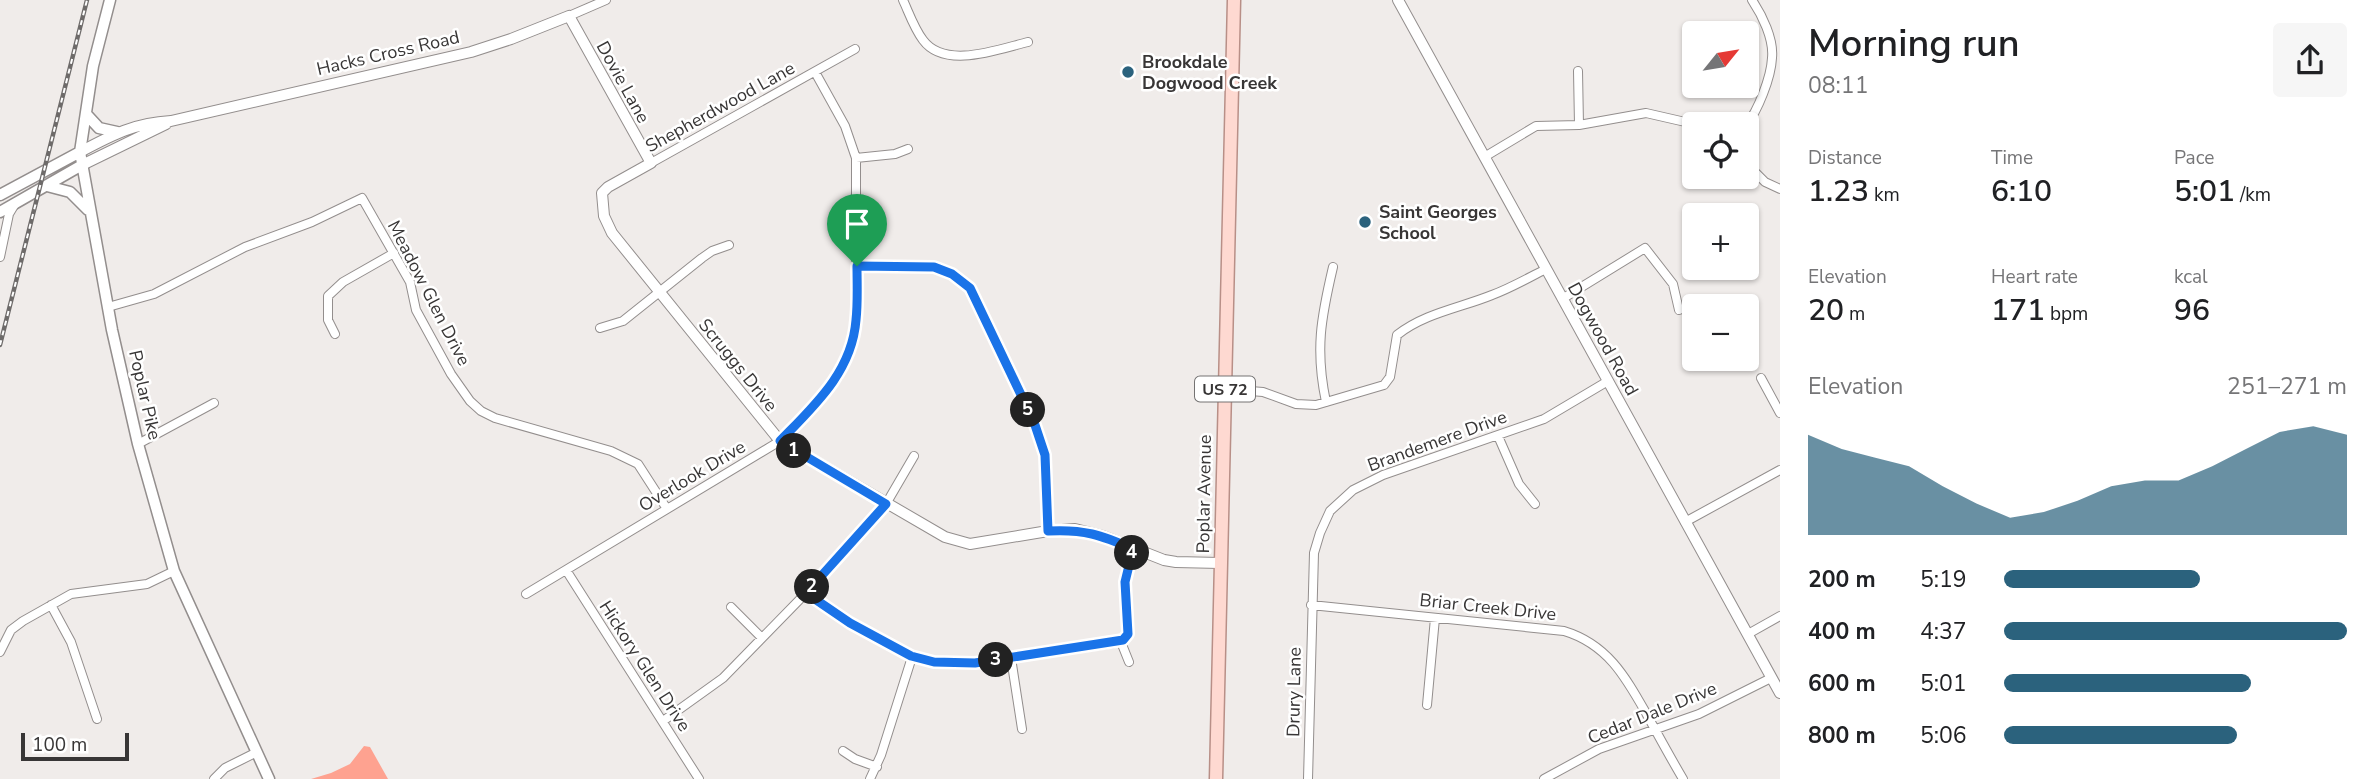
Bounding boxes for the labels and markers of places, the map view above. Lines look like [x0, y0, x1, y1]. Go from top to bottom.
place label: Brookdale Dogwood Creek [1142, 50, 1277, 95]
marker: Brookdale Dogwood Creek [1120, 64, 1136, 80]
pin [827, 194, 887, 266]
place label: Saint Georges School [1379, 200, 1497, 245]
marker: Saint Georges School [1357, 214, 1373, 230]
pin: 5 [1010, 392, 1046, 428]
pin: 1 [776, 434, 812, 468]
pin: 4 [1114, 536, 1150, 570]
pin: 2 [794, 570, 830, 604]
pin: 3 [978, 642, 1014, 678]

